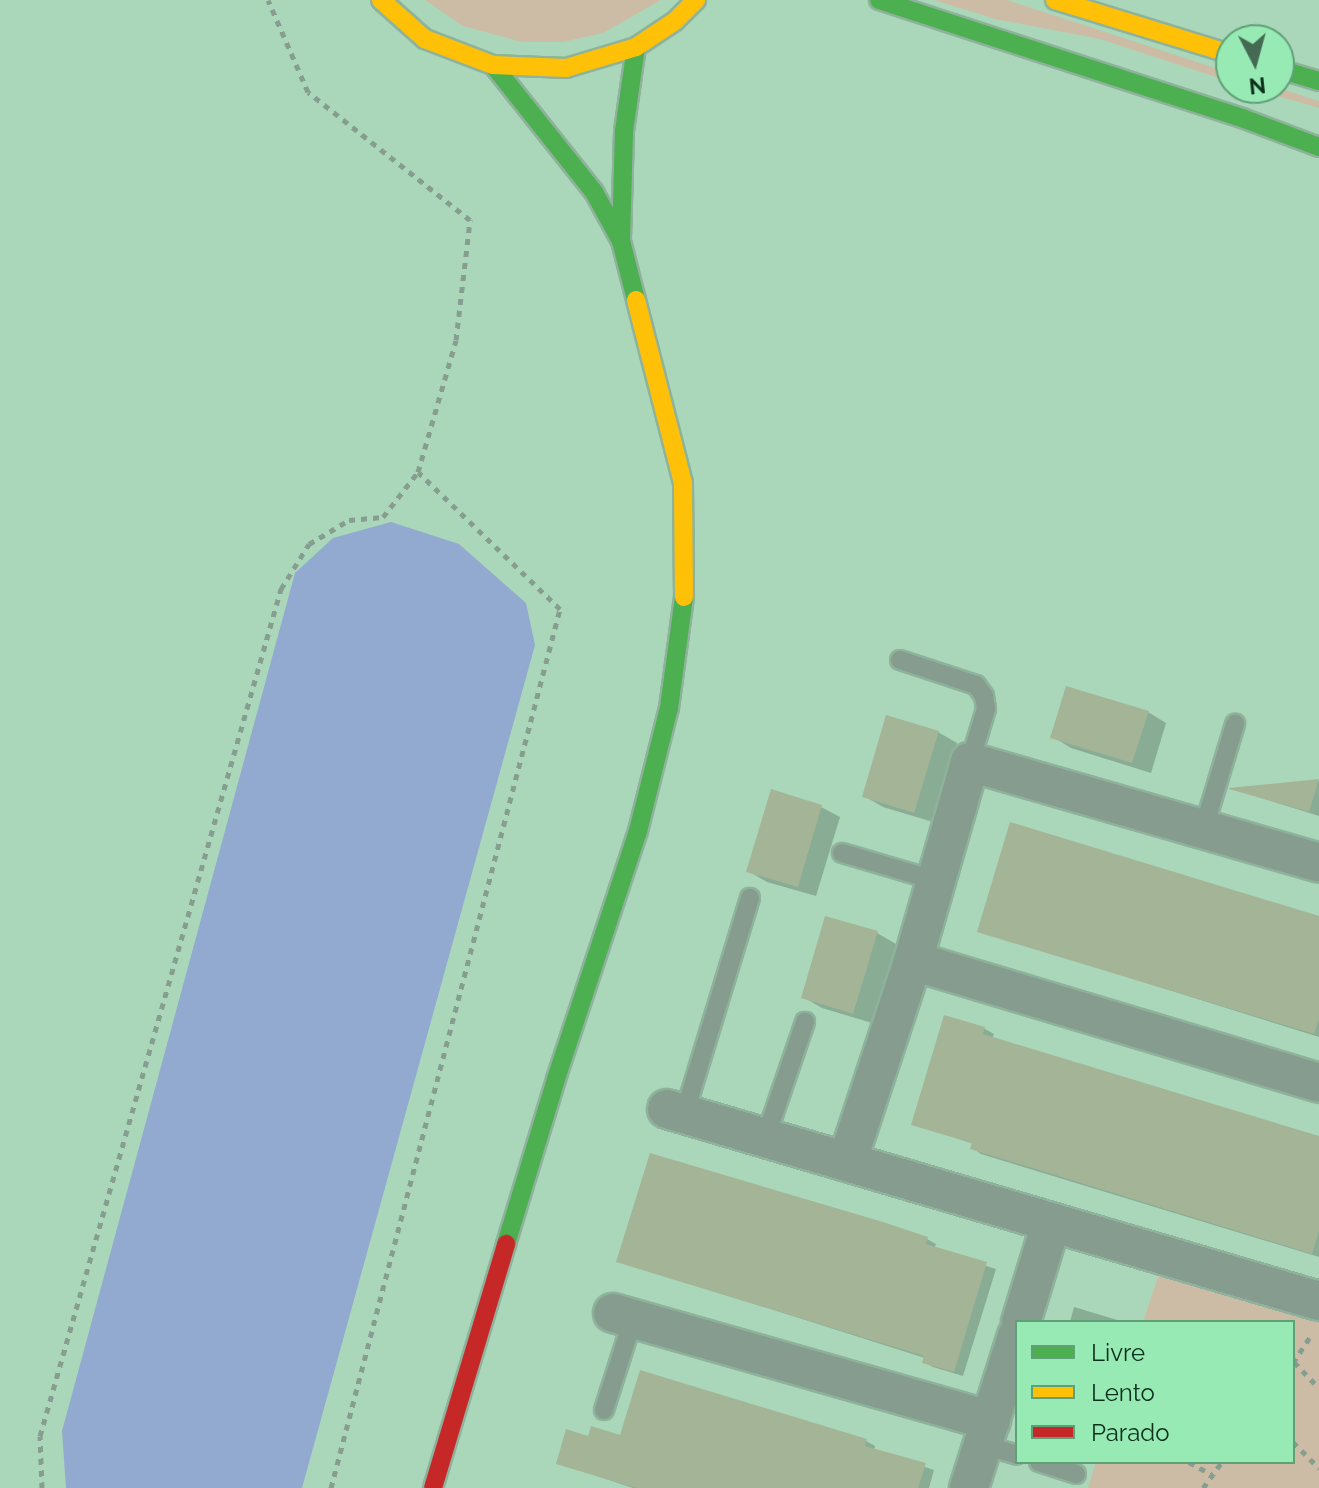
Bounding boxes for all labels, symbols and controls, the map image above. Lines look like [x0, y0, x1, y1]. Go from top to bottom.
north arrow [1215, 24, 1295, 104]
text: N [1248, 72, 1267, 100]
legend [1015, 1320, 1295, 1464]
text: Livre [1091, 1338, 1145, 1367]
text: Lento [1091, 1378, 1155, 1407]
text: Parado [1091, 1418, 1170, 1447]

